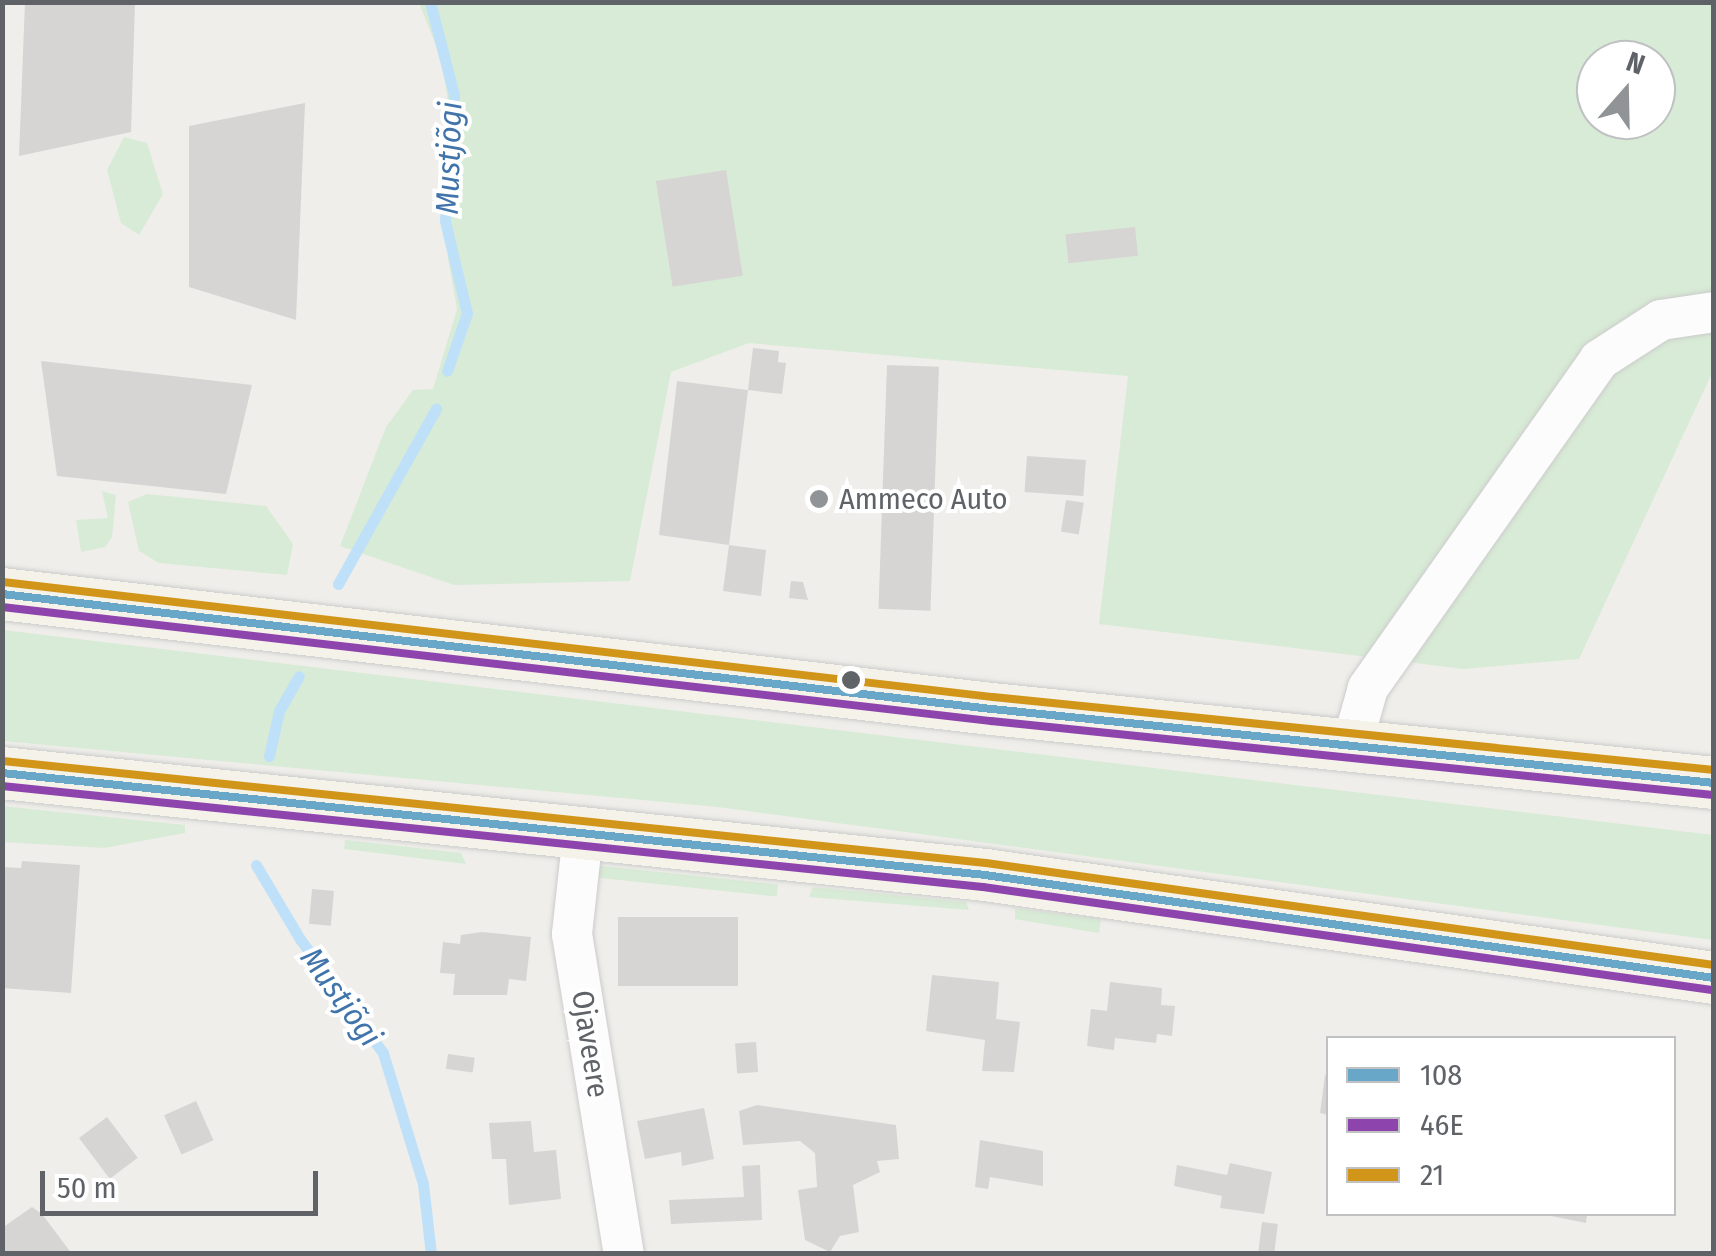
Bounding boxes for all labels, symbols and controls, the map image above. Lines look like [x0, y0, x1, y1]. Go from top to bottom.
north arrow [1576, 40, 1676, 140]
text: N [1622, 45, 1649, 82]
water label: Mustjõgi [428, 101, 470, 215]
place label: Ammeco Auto [839, 481, 1007, 517]
marker: Ammeco Auto [808, 488, 830, 510]
unlabelled marker [841, 670, 861, 690]
water label: Mustjõgi [292, 940, 390, 1054]
street label: Ojaveere [564, 988, 616, 1100]
legend [1326, 1036, 1676, 1216]
text: 108 [1420, 1057, 1462, 1093]
text: 46E [1420, 1107, 1463, 1143]
scale bar [45, 1151, 322, 1213]
text: 21 [1420, 1157, 1444, 1193]
text: 50 m [57, 1170, 117, 1206]

